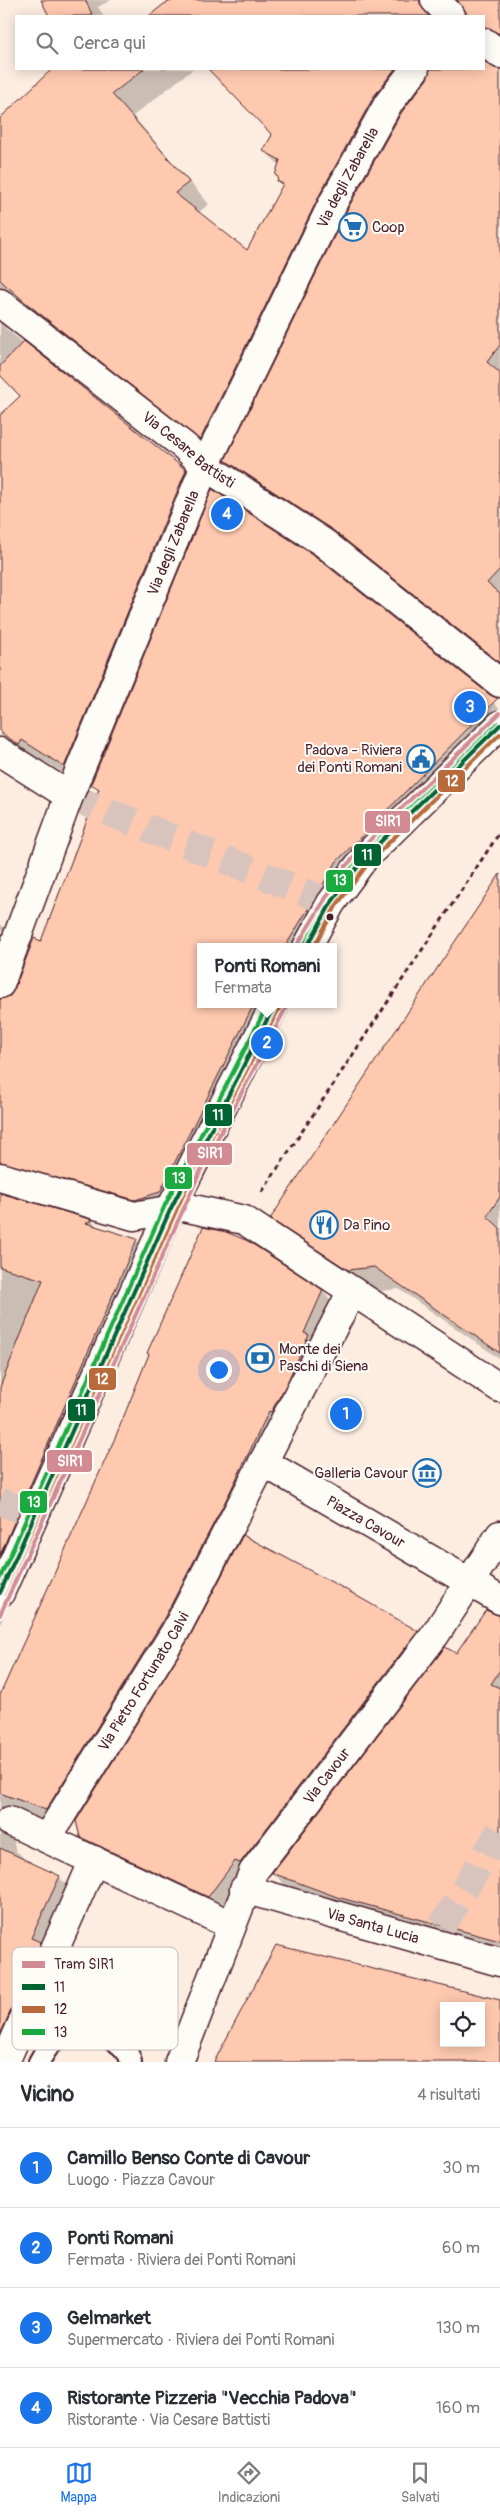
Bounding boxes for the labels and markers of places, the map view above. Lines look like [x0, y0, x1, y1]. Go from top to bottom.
supermarket icon: Coop [338, 212, 368, 242]
place label: Coop [372, 218, 405, 237]
pin: 4 [211, 495, 243, 533]
pin: 3 [454, 688, 486, 726]
place label: Padova - Riviera dei Ponti Romani [297, 741, 402, 777]
public building icon: Padova - Riviera dei Ponti Romani [406, 744, 436, 774]
unlabelled marker [325, 912, 335, 922]
pin: 2 [251, 1024, 283, 1062]
restaurant icon: Da Pino [309, 1210, 339, 1240]
place label: Da Pino [343, 1216, 390, 1235]
place label: Monte dei Paschi di Siena [279, 1340, 368, 1376]
bank icon: Monte dei Paschi di Siena [245, 1343, 275, 1373]
pin: 1 [330, 1395, 362, 1433]
museum icon: Galleria Cavour [412, 1458, 442, 1488]
place label: Galleria Cavour [314, 1464, 409, 1483]

